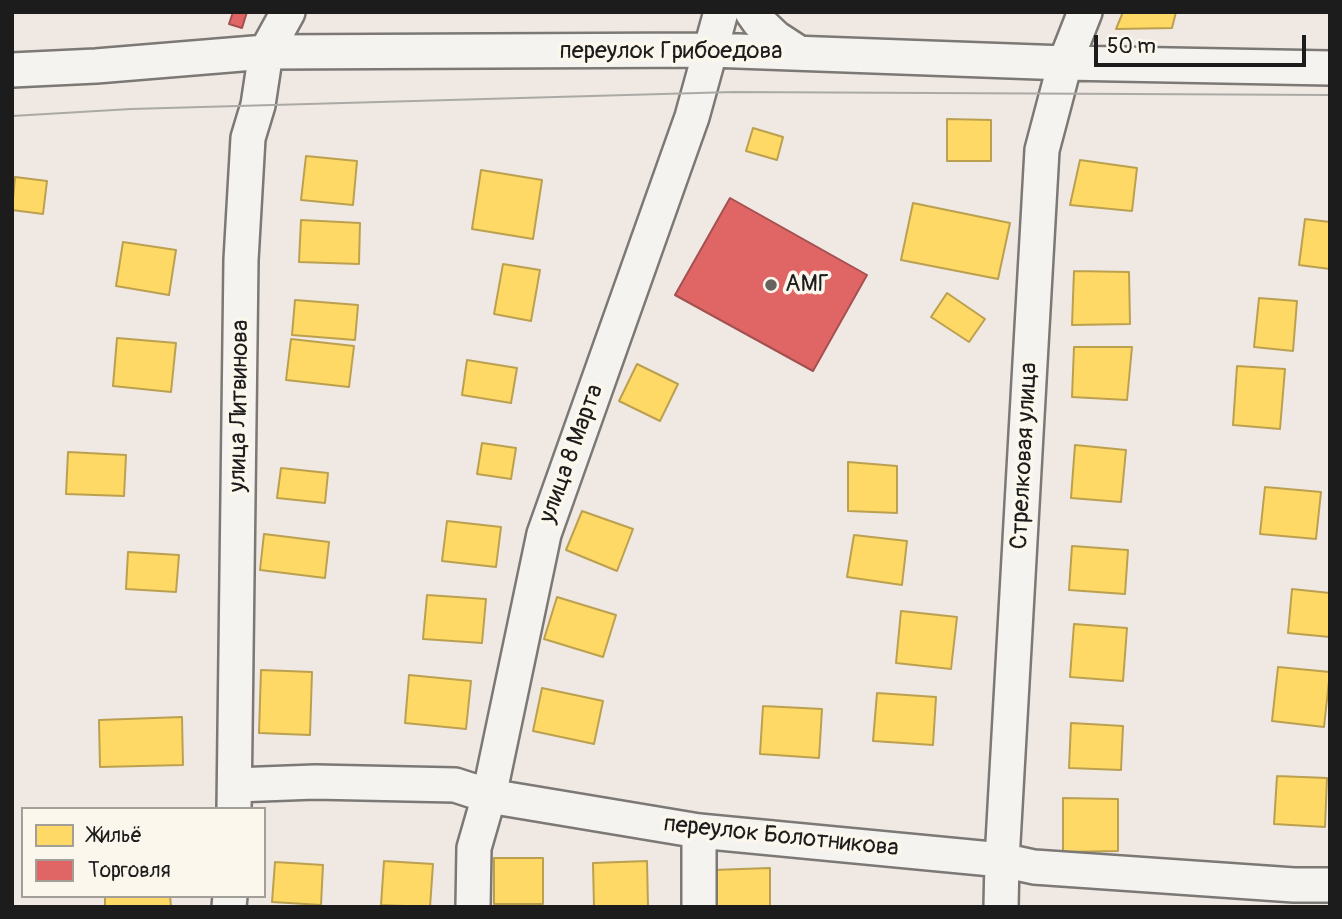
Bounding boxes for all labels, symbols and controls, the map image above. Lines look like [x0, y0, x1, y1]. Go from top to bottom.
scale bar [1097, 21, 1309, 65]
text: 50 m [1107, 33, 1156, 60]
street label: переулок Грибоедова [560, 38, 782, 66]
place label: АМГ [785, 271, 829, 299]
marker: АМГ [763, 277, 779, 293]
street label: улица Литвинова [224, 320, 256, 492]
street label: Стрелковая улица [1006, 362, 1044, 550]
street label: улица 8 Марта [534, 381, 610, 527]
legend [21, 807, 266, 898]
street label: переулок Болотникова [662, 810, 900, 864]
text: Жильё [88, 822, 142, 849]
text: Торговля [88, 857, 171, 884]

